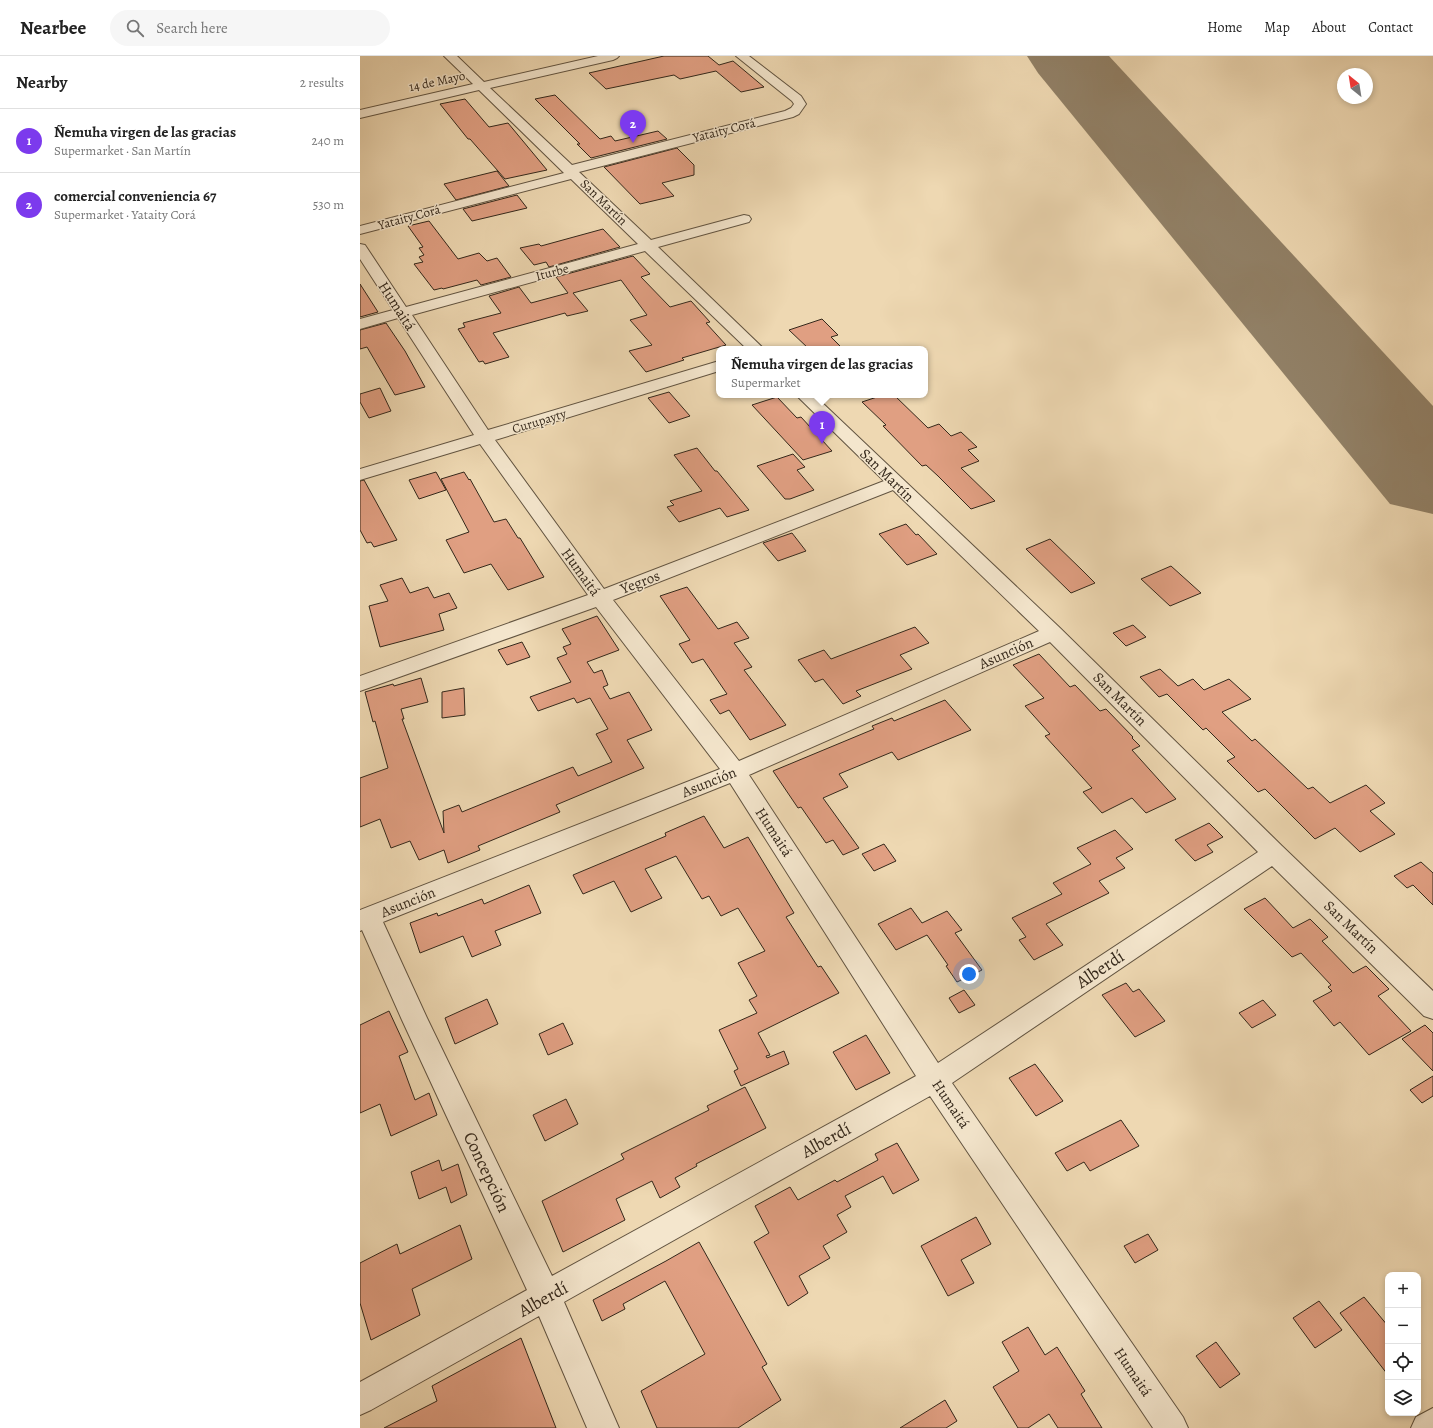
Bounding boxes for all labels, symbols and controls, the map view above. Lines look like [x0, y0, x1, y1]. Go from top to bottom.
search box [110, 10, 390, 46]
text: Nearbee [20, 15, 86, 41]
icon: search [124, 17, 146, 39]
text: Search here [156, 18, 228, 38]
text: Home [1207, 18, 1242, 37]
text: Map [1264, 18, 1290, 37]
text: About [1312, 18, 1346, 37]
text: Contact [1368, 18, 1413, 37]
street label: 14 de Mayo [407, 67, 467, 95]
north arrow [1337, 68, 1373, 104]
text: Nearby [16, 71, 67, 94]
text: 2 results [300, 74, 344, 91]
pin: 2 [620, 110, 646, 143]
street label: Yataity Corá [690, 114, 757, 146]
text: Ñemuha virgen de las gracias [54, 122, 236, 142]
text: 1 [27, 132, 31, 149]
text: 240 m [312, 132, 344, 149]
text: Supermarket · San Martín [54, 142, 191, 159]
street label: San Martín [577, 175, 631, 229]
text: comercial conveniencia 67 [54, 186, 216, 206]
text: 2 [26, 196, 32, 213]
text: 530 m [313, 196, 344, 213]
street label: Yataity Corá [375, 200, 442, 234]
text: Supermarket · Yataity Corá [54, 206, 196, 223]
street label: Iturbe [534, 259, 571, 285]
street label: Humaitá [374, 277, 420, 335]
popup [716, 346, 928, 398]
text: Ñemuha virgen de las gracias [731, 354, 913, 374]
text: Supermarket [731, 374, 801, 391]
street label: Curupayty [510, 405, 568, 437]
pin: 1 [809, 411, 835, 444]
street label: San Martín [855, 444, 919, 506]
street label: Humaitá [557, 544, 605, 600]
street label: Yegros [617, 565, 663, 599]
street label: Asunción [975, 632, 1036, 674]
street label: San Martín [1089, 668, 1151, 730]
street label: Asunción [678, 762, 739, 802]
street label: Humaitá [751, 803, 797, 861]
street label: Asunción [377, 882, 438, 922]
street label: San Martín [1319, 896, 1383, 958]
street label: Alberdí [1070, 944, 1129, 994]
your location [959, 964, 979, 984]
street label: Humaitá [927, 1076, 975, 1132]
street label: Alberdí [796, 1117, 855, 1164]
street label: Concepción [458, 1128, 516, 1216]
map controls [1385, 1272, 1421, 1416]
button: + [1385, 1272, 1421, 1308]
street label: Alberdí [513, 1276, 572, 1323]
button: − [1385, 1308, 1421, 1344]
street label: Humaitá [1109, 1344, 1157, 1400]
button: locate [1385, 1344, 1421, 1380]
button: layers [1385, 1380, 1421, 1416]

